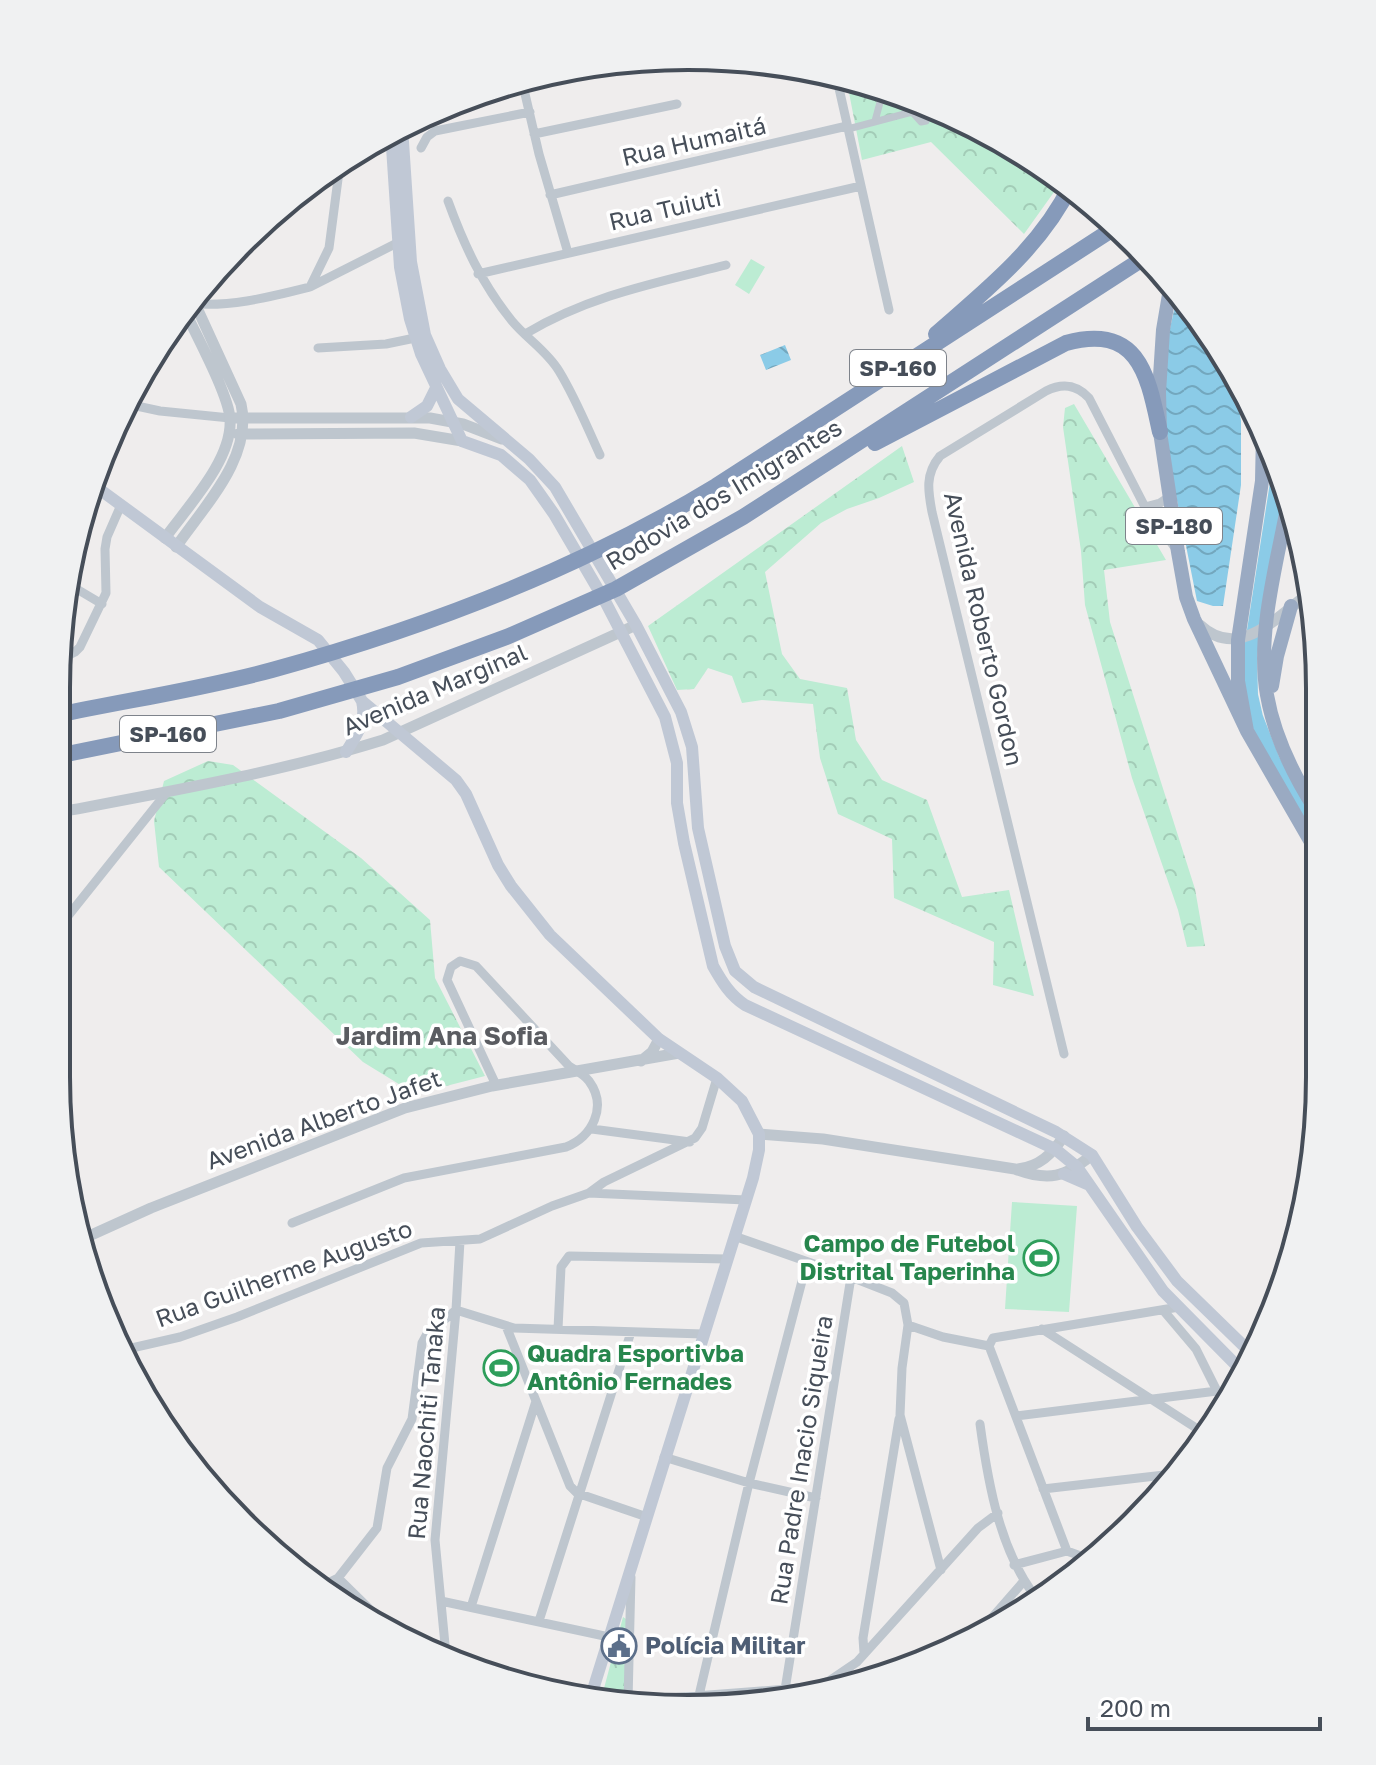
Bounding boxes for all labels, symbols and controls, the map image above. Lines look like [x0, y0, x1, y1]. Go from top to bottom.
street label: Rua Humaitá [619, 110, 769, 171]
street label: Rua Tuiuti [606, 182, 724, 236]
road number: SP-160 [850, 350, 946, 386]
street label: Rodovia dos Imigrantes [600, 412, 846, 576]
street label: Avenida Roberto Gordon [939, 489, 1030, 769]
road number: SP-180 [1126, 508, 1222, 544]
street label: Avenida Marginal [338, 637, 531, 741]
road number: SP-160 [120, 716, 216, 752]
district label: Jardim Ana Sofia [336, 1020, 548, 1051]
street label: Avenida Alberto Jafet [202, 1063, 445, 1175]
street label: Rua Guilherme Augusto [151, 1213, 416, 1333]
place label: Campo de Futebol Distrital Taperinha [799, 1228, 1015, 1285]
sports icon: Campo de Futebol Distrital Taperinha [1022, 1239, 1060, 1277]
street label: Rua Naochiti Tanaka [401, 1305, 450, 1541]
street label: Rua Padre Inacio Siqueira [763, 1313, 838, 1607]
place label: Quadra Esportivba Antônio Fernades [527, 1338, 744, 1395]
sports icon: Quadra Esportivba Antônio Fernades [482, 1349, 520, 1387]
public building icon: Polícia Militar [600, 1627, 638, 1665]
place label: Polícia Militar [645, 1630, 806, 1659]
scale bar [1088, 1681, 1320, 1731]
text: 200 m [1100, 1693, 1171, 1722]

